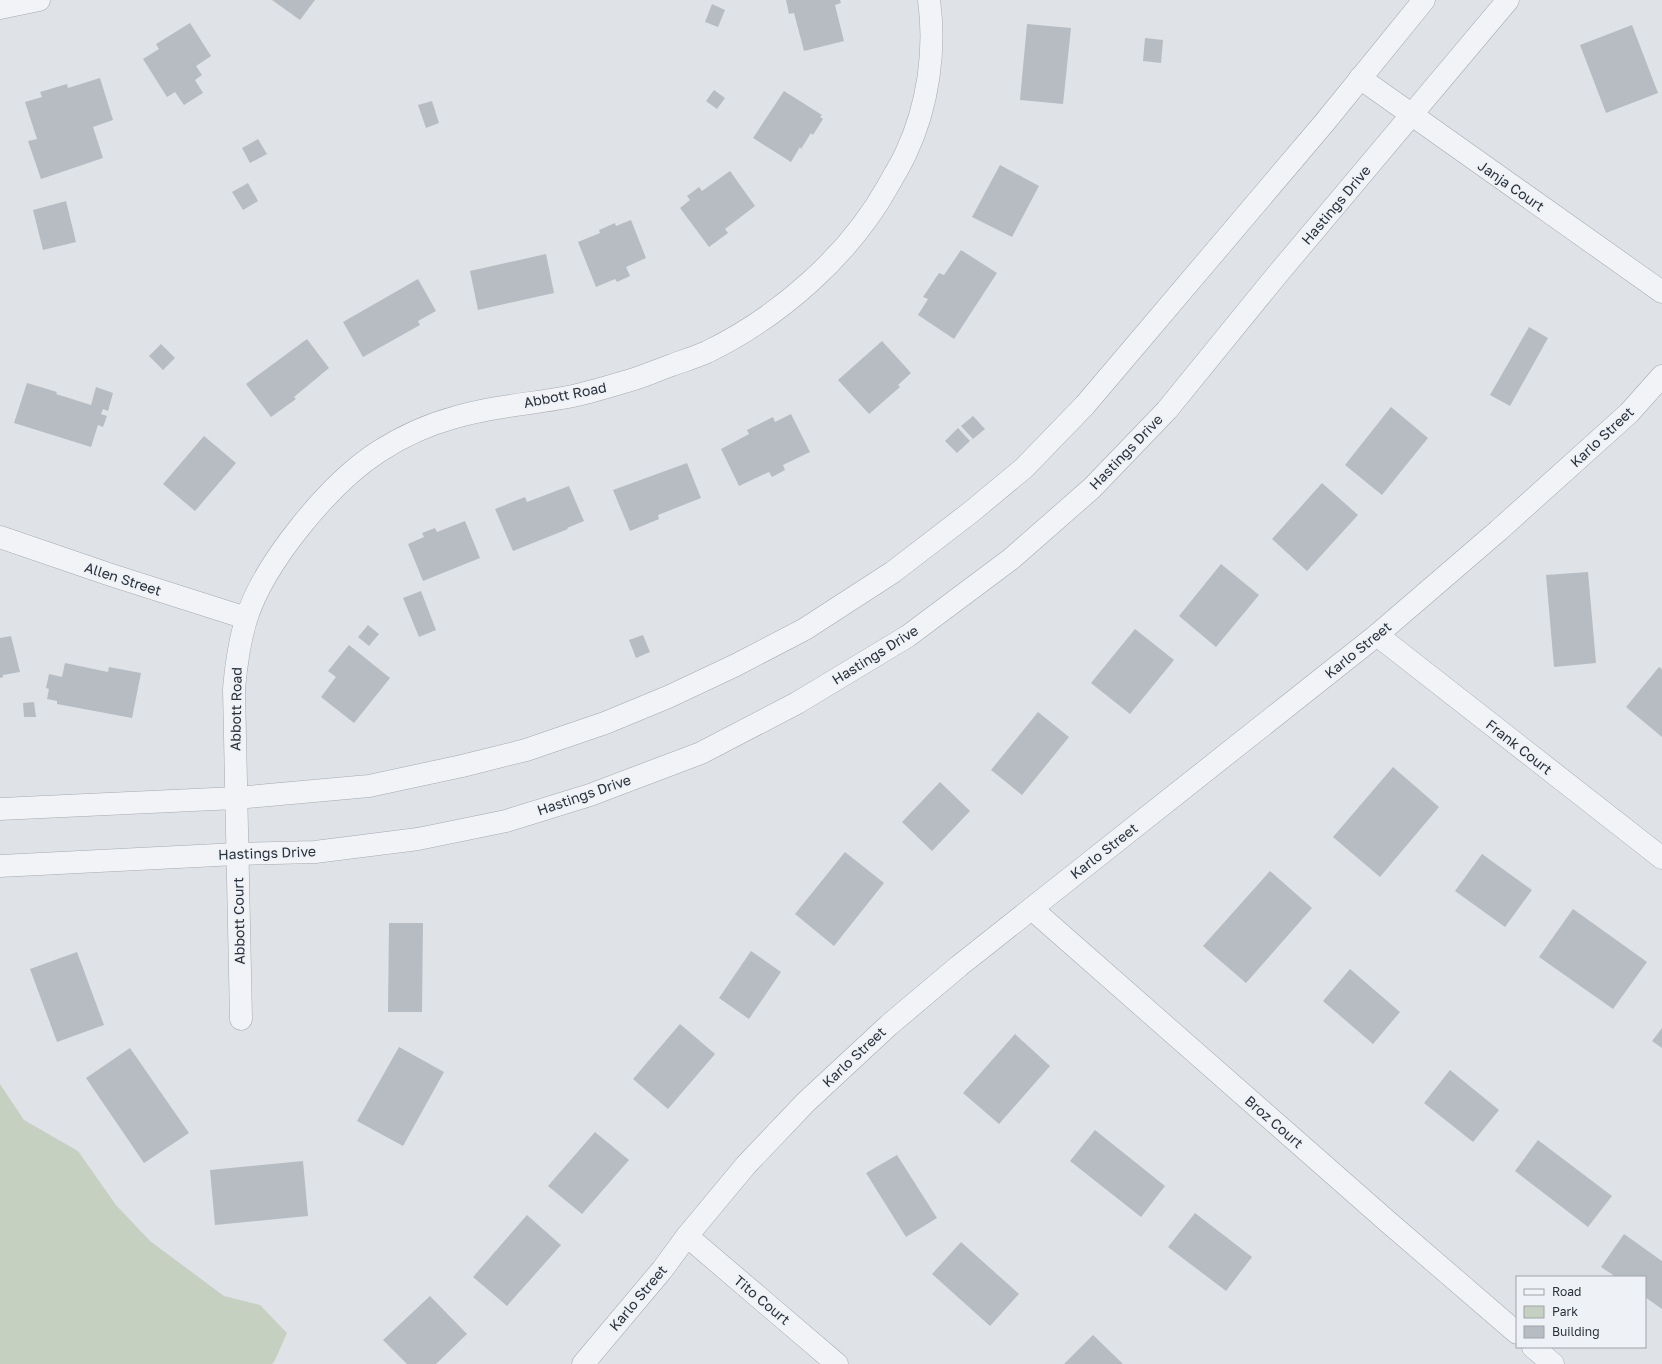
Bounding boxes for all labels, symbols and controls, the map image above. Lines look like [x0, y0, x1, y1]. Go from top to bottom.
street label: Janja Court [1475, 156, 1548, 215]
street label: Hastings Drive [1298, 162, 1374, 248]
street label: Abbott Road [522, 378, 608, 411]
street label: Karlo Street [1566, 403, 1637, 470]
street label: Hastings Drive [1085, 410, 1166, 493]
street label: Allen Street [83, 558, 164, 599]
street label: Karlo Street [1321, 618, 1394, 682]
street label: Hastings Drive [829, 621, 921, 688]
street label: Abbott Road [226, 667, 245, 751]
street label: Frank Court [1483, 715, 1556, 778]
street label: Hastings Drive [535, 771, 633, 819]
street label: Karlo Street [1067, 819, 1141, 882]
street label: Hastings Drive [218, 842, 316, 863]
street label: Abbott Court [229, 877, 248, 965]
street label: Karlo Street [818, 1023, 889, 1090]
street label: Broz Court [1242, 1092, 1307, 1151]
street label: Karlo Street [605, 1261, 670, 1334]
street label: Tito Court [731, 1271, 794, 1328]
legend [1516, 1276, 1646, 1348]
text: Road [1552, 1284, 1581, 1299]
text: Park [1552, 1304, 1578, 1319]
text: Building [1552, 1324, 1600, 1339]

